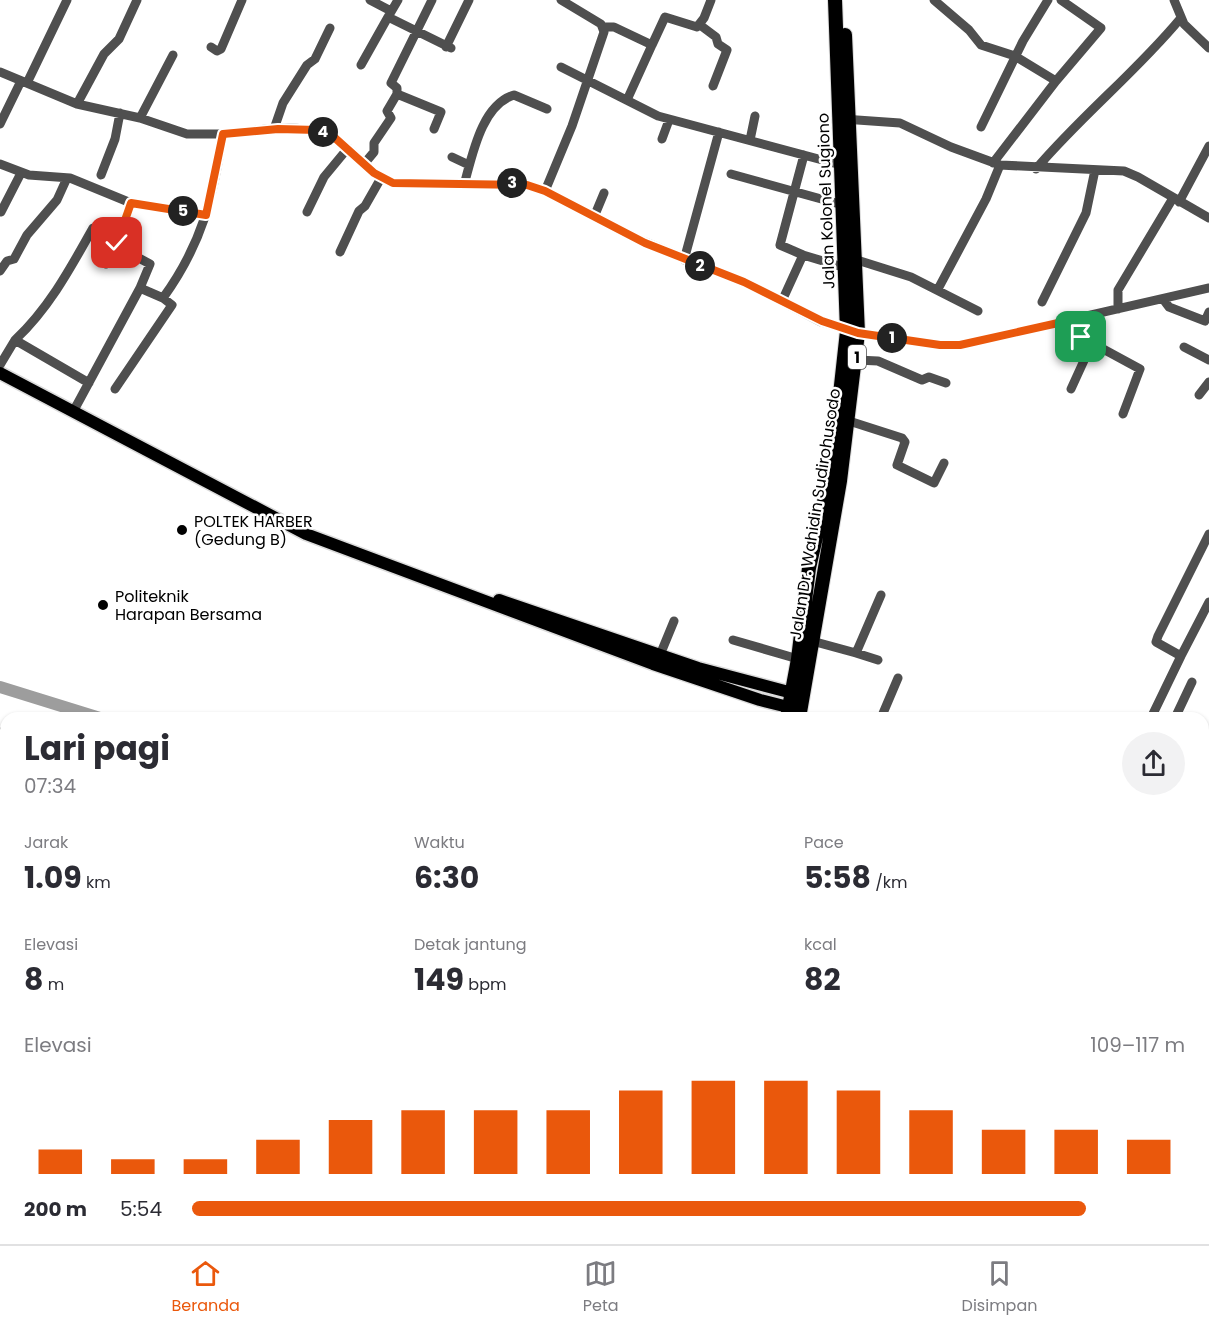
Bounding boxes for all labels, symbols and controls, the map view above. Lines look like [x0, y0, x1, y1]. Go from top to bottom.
street label: Jalan Kolonel Sugiono [811, 113, 841, 289]
pin: 4 [308, 117, 338, 147]
text: 4 [318, 120, 328, 143]
pin: 3 [497, 168, 527, 198]
text: 3 [507, 171, 517, 194]
pin: 5 [168, 196, 198, 226]
text: 5 [178, 199, 188, 222]
pin [91, 217, 142, 268]
icon: check [100, 226, 133, 259]
pin: 2 [685, 251, 715, 281]
text: 2 [695, 254, 705, 277]
pin [1055, 311, 1106, 362]
icon: arrive [1064, 320, 1097, 353]
pin: 1 [877, 323, 907, 353]
text: 1 [889, 326, 895, 349]
road number: 1 [848, 345, 866, 369]
street label: Jalan Dr. Wahidin Sudirohusodo [784, 387, 846, 641]
place label: POLTEK HARBER (Gedung B) [194, 510, 313, 551]
marker: POLTEK HARBER (Gedung B) [175, 523, 189, 537]
place label: Politeknik Harapan Bersama [115, 585, 262, 626]
marker: Politeknik Harapan Bersama [96, 598, 110, 612]
text: Lari pagi [24, 725, 170, 772]
button: share [1122, 732, 1185, 795]
text: 07:34 [24, 772, 76, 800]
text: Jarak [24, 831, 68, 854]
text: Waktu [414, 831, 465, 854]
text: Pace [804, 831, 844, 854]
text: 1.09 [24, 856, 82, 899]
text: 6:30 [414, 856, 479, 899]
text: 5:58 [804, 856, 871, 899]
text: km [82, 871, 111, 894]
text: /km [871, 871, 908, 894]
text: Elevasi [24, 933, 78, 956]
text: Detak jantung [414, 933, 527, 956]
text: kcal [804, 933, 837, 956]
text: 8 [24, 958, 43, 1001]
text: 149 [414, 958, 464, 1001]
text: 82 [804, 958, 841, 1001]
text: m [43, 973, 64, 996]
text: bpm [464, 973, 506, 996]
text: Elevasi [24, 1031, 92, 1059]
text: 109–117 m [1090, 1031, 1185, 1059]
text: 200 m [24, 1195, 87, 1223]
text: 5:54 [120, 1195, 162, 1223]
tab: Beranda [171, 1257, 240, 1318]
tab: Peta [583, 1257, 619, 1318]
tab: Disimpan [962, 1257, 1037, 1318]

